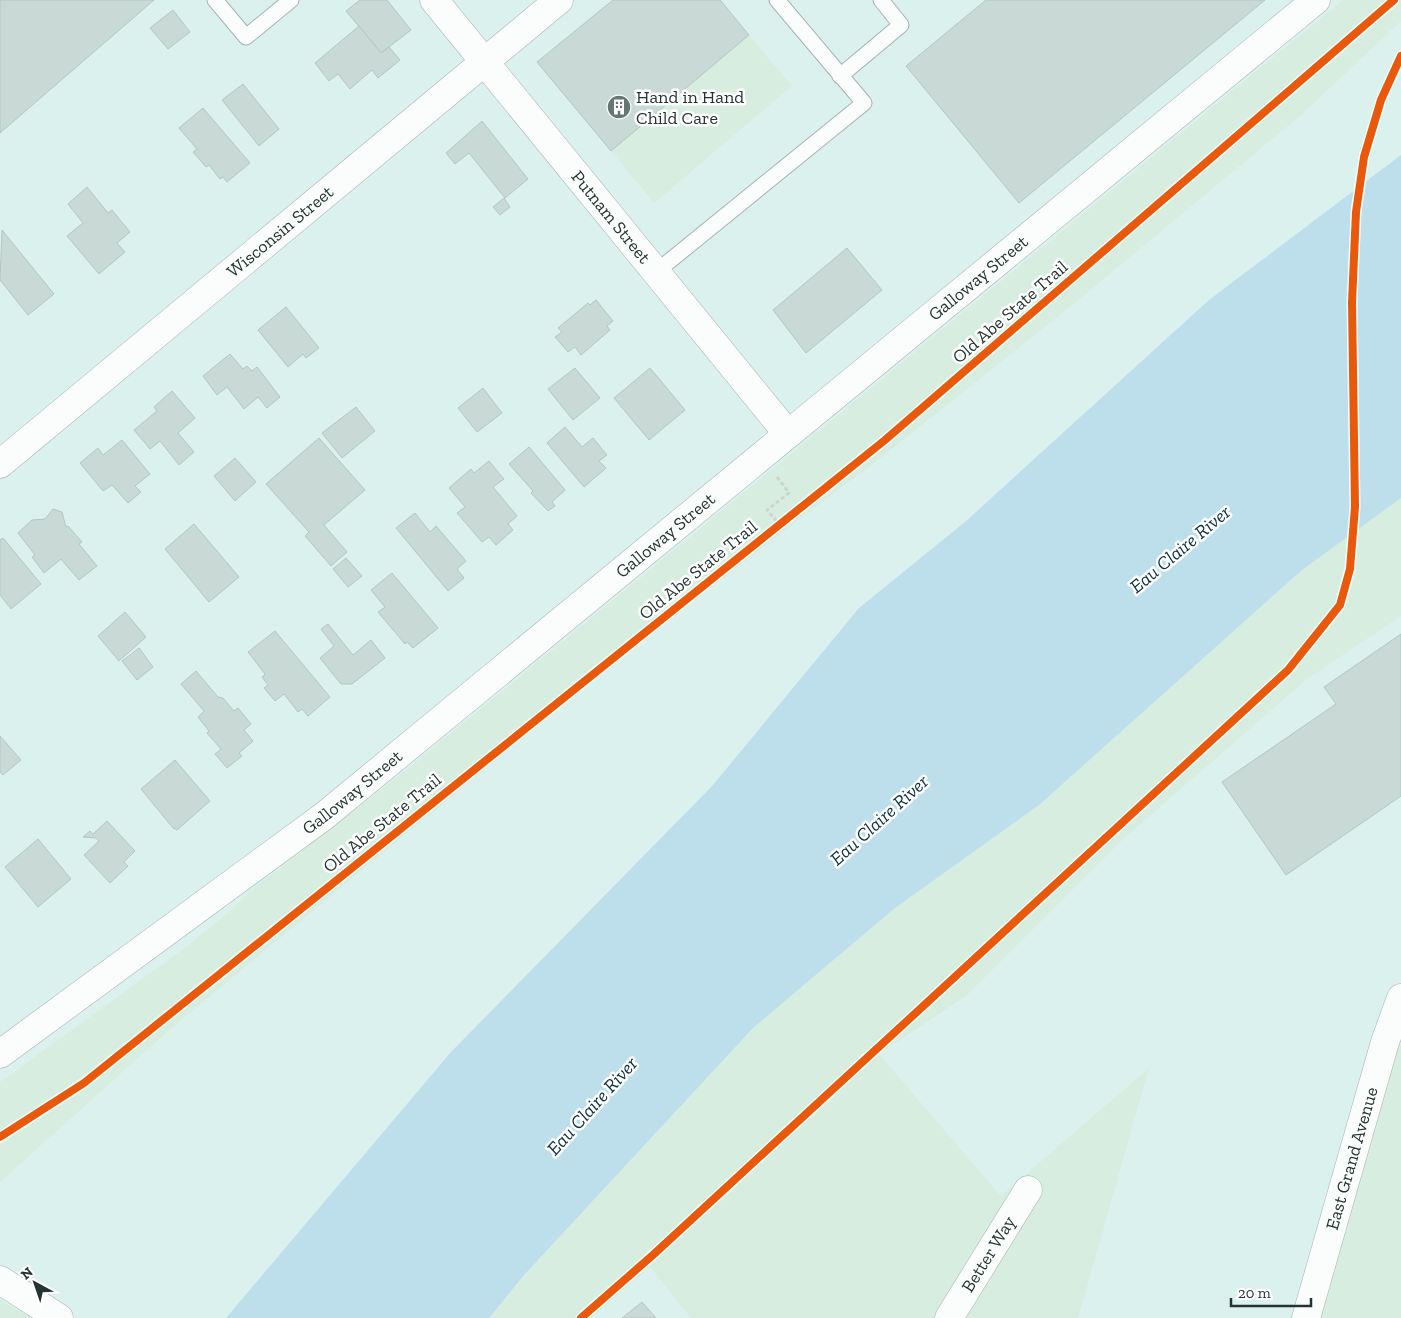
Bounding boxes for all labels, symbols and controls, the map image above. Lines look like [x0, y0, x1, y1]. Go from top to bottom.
place label: Hand in Hand Child Care [636, 86, 744, 129]
building icon: Hand in Hand Child Care [606, 94, 632, 120]
street label: Putnam Street [567, 166, 656, 268]
street label: Wisconsin Street [222, 181, 338, 282]
street label: Galloway Street [924, 230, 1033, 325]
street label: Old Abe State Trail [948, 256, 1072, 368]
street label: Galloway Street [611, 488, 720, 583]
water label: Eau Claire River [1125, 500, 1235, 598]
street label: Old Abe State Trail [634, 515, 762, 624]
street label: Galloway Street [298, 745, 407, 839]
street label: Old Abe State Trail [318, 768, 446, 877]
water label: Eau Claire River [825, 770, 933, 870]
water label: Eau Claire River [542, 1052, 642, 1160]
street label: East Grand Avenue [1321, 1084, 1383, 1232]
street label: Better Way [957, 1211, 1021, 1296]
north arrow [10, 1258, 60, 1308]
text: N [17, 1263, 37, 1283]
scale bar [1231, 1276, 1311, 1308]
text: 20 m [1238, 1284, 1271, 1302]

